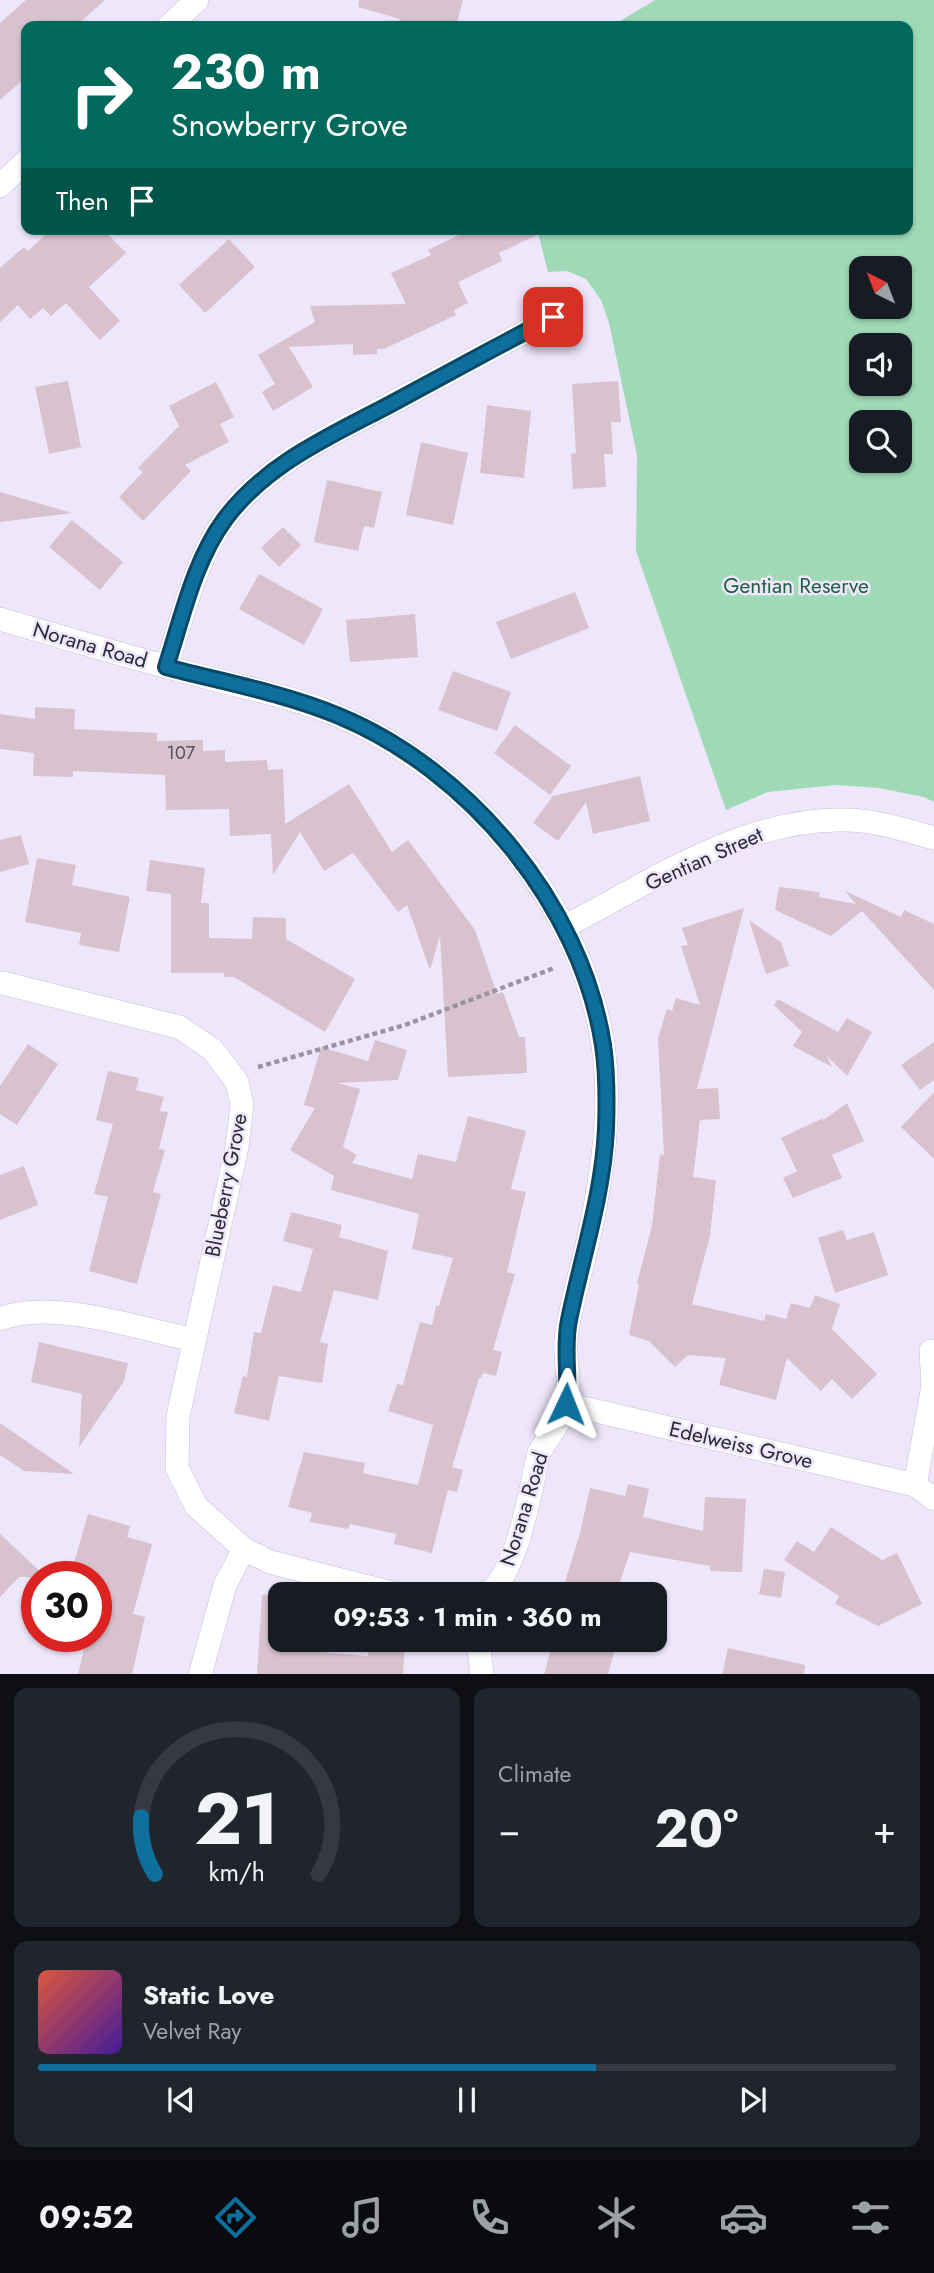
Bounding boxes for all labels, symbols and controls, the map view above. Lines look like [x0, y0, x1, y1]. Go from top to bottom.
text: 230 m [171, 37, 321, 107]
icon: right [56, 49, 147, 140]
text: Snowberry Grove [171, 102, 408, 148]
text: Then [56, 182, 109, 220]
icon: arrive [123, 182, 161, 220]
north arrow [849, 256, 912, 318]
map controls [849, 256, 912, 473]
pin [523, 287, 583, 347]
icon: arrive [534, 298, 572, 336]
button: sound [849, 333, 912, 396]
button: search [849, 410, 912, 473]
park label: Gentian Reserve [723, 571, 869, 601]
street label: Norana Road [29, 614, 151, 676]
house number: 107 [167, 740, 196, 766]
street label: Gentian Street [640, 820, 768, 898]
street label: Blueberry Grove [197, 1110, 255, 1259]
position arrow [529, 1367, 603, 1441]
street label: Edelweiss Grove [666, 1414, 816, 1476]
street label: Norana Road [492, 1448, 556, 1570]
speed limit sign: 30 [21, 1561, 112, 1652]
text: 09:53 · 1 min · 360 m [333, 1598, 602, 1636]
text: Climate [498, 1757, 571, 1791]
text: 21 [195, 1766, 279, 1871]
text: 20° [655, 1791, 739, 1867]
text: − [498, 1802, 520, 1857]
text: + [873, 1802, 896, 1857]
text: km/h [209, 1853, 265, 1889]
text: Static Love [143, 1976, 275, 2014]
text: Velvet Ray [143, 2014, 241, 2048]
icon: previous [162, 2081, 200, 2119]
icon: pause [448, 2081, 486, 2119]
icon: next [734, 2081, 772, 2119]
icon: directions [211, 2193, 260, 2242]
icon: music [338, 2193, 387, 2242]
icon: phone [465, 2193, 514, 2242]
icon: climate [592, 2193, 641, 2242]
icon: car [719, 2193, 768, 2242]
icon: filters [846, 2193, 895, 2242]
text: 09:52 [39, 2194, 133, 2240]

